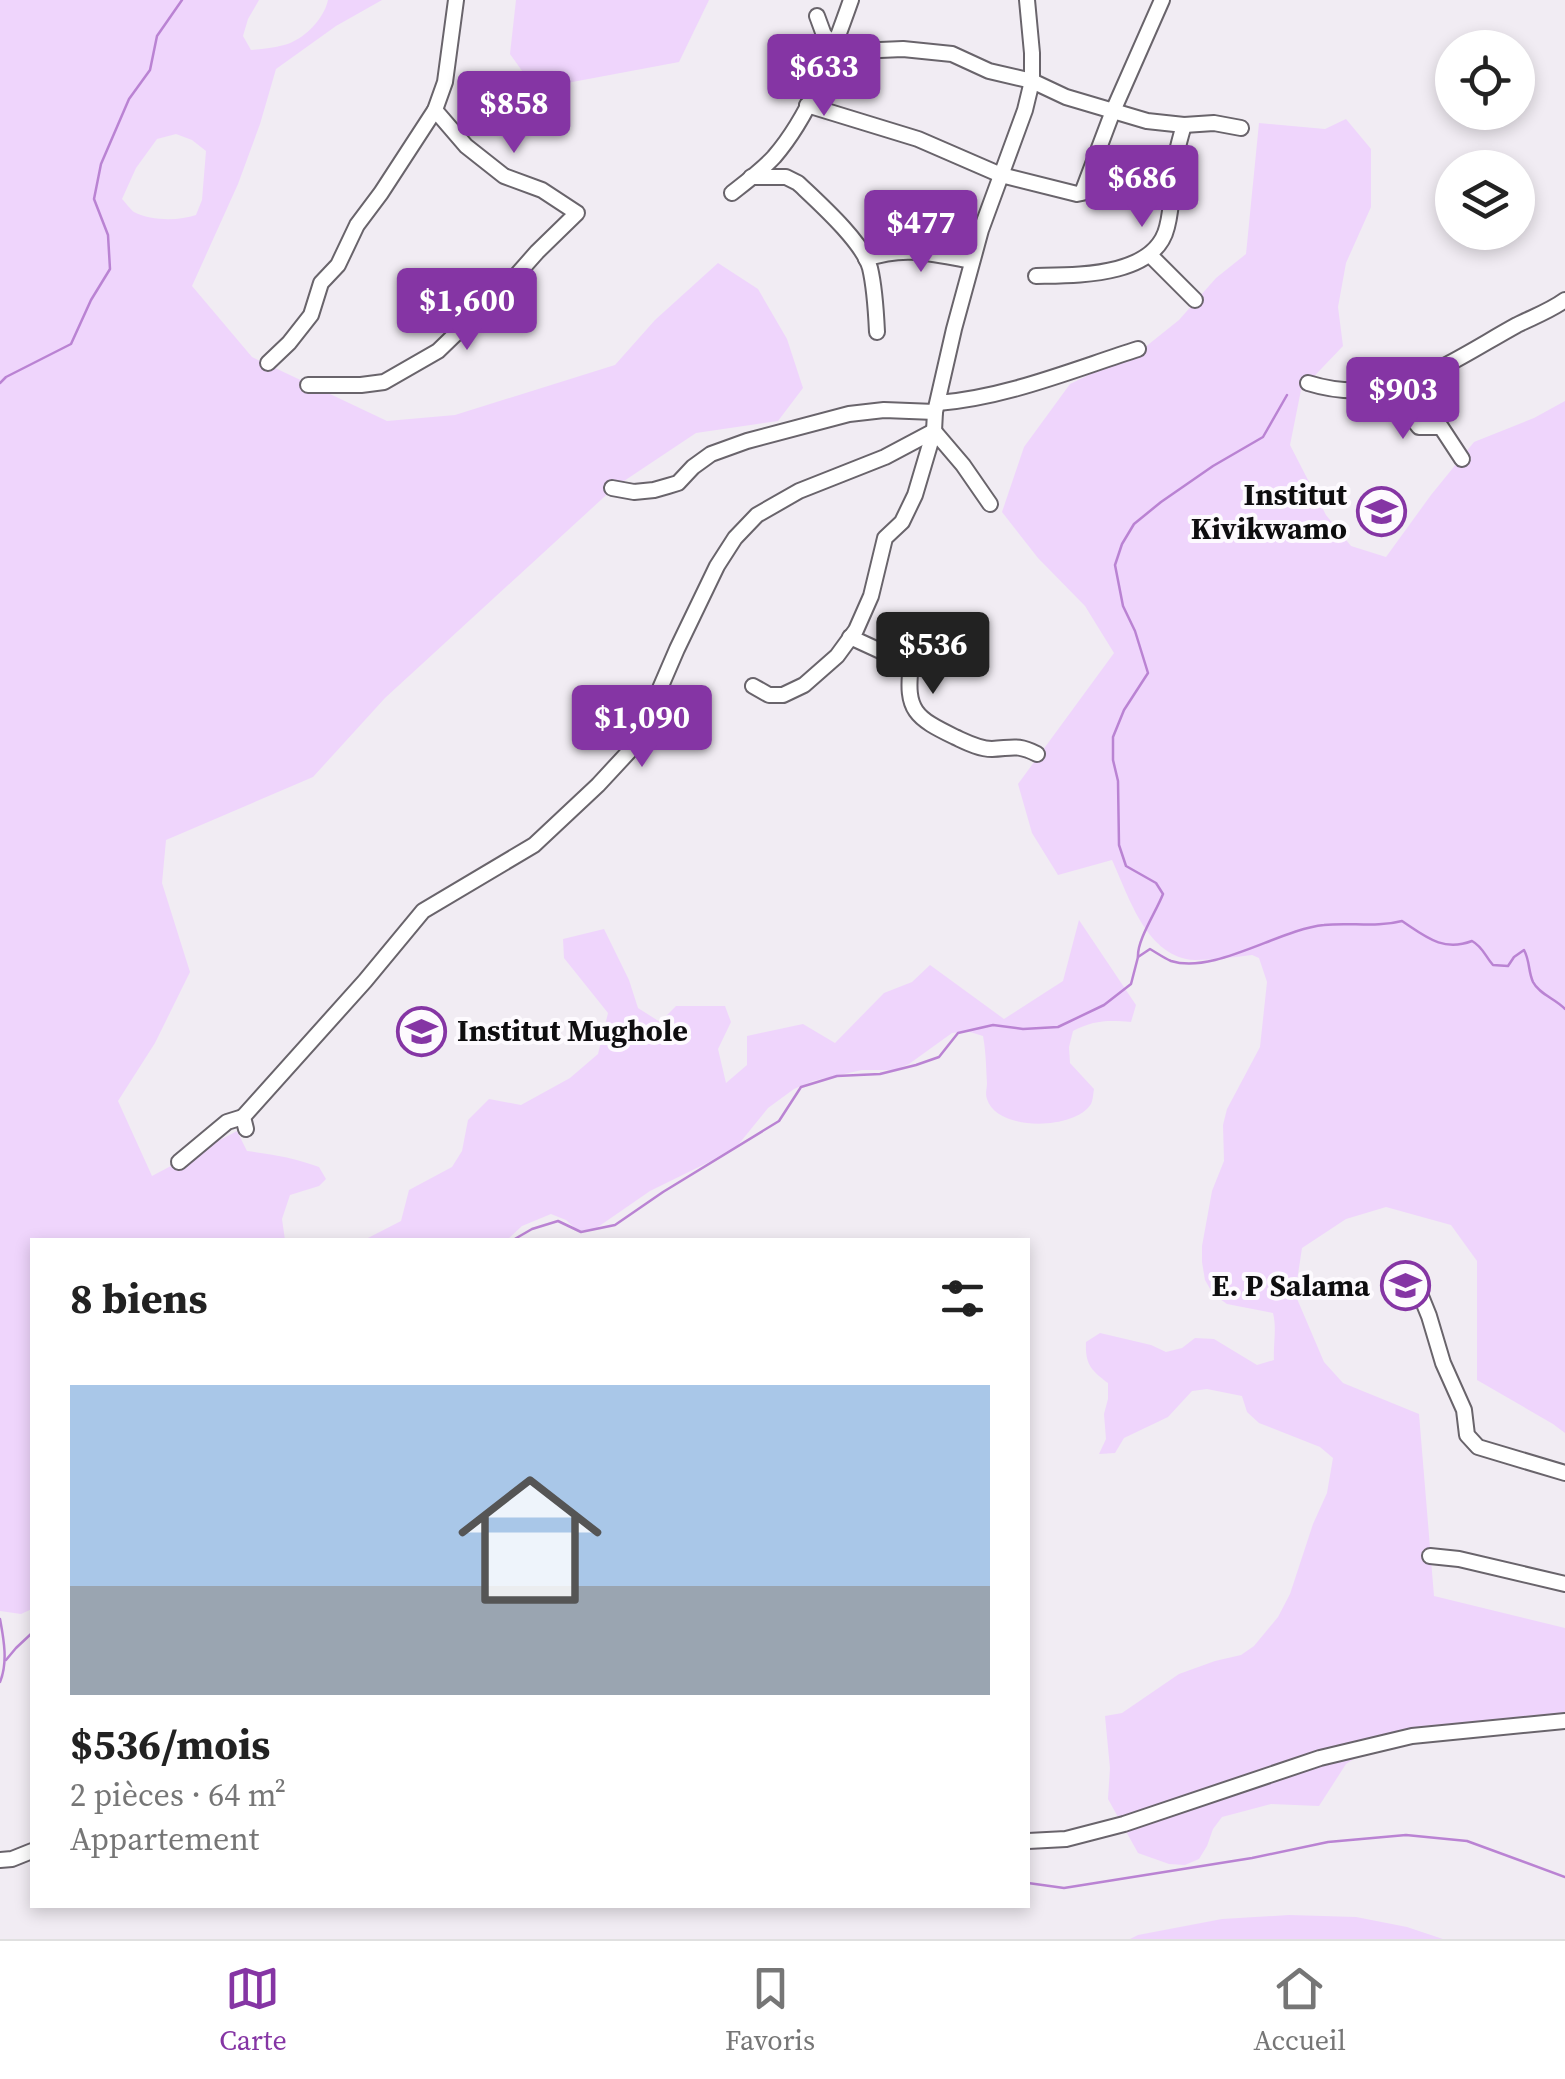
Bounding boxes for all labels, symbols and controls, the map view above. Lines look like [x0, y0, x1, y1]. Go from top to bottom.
map controls [1435, 30, 1535, 250]
button: locate [1435, 30, 1535, 130]
pin: $633 [765, 34, 883, 119]
text: $633 [789, 44, 859, 88]
pin: $858 [455, 71, 573, 156]
text: $858 [479, 81, 549, 125]
pin: $686 [1083, 145, 1201, 230]
button: layers [1435, 150, 1535, 250]
text: $686 [1107, 155, 1177, 199]
pin: $477 [862, 190, 980, 275]
text: $477 [886, 200, 956, 244]
pin: $1,600 [386, 268, 548, 353]
text: $1,600 [419, 278, 515, 322]
pin: $903 [1344, 357, 1462, 442]
text: $903 [1368, 367, 1438, 411]
place label: Institut Kivikwamo [1191, 474, 1347, 549]
school or university icon: Institut Kivikwamo [1356, 486, 1408, 538]
pin: $536 [874, 612, 992, 697]
text: $536 [898, 622, 968, 666]
pin: $1,090 [561, 685, 723, 770]
text: $1,090 [594, 695, 690, 739]
school or university icon: Institut Mughole [396, 1005, 448, 1057]
place label: Institut Mughole [457, 1010, 688, 1051]
school or university icon: E. P Salama [1379, 1260, 1431, 1312]
place label: E. P Salama [1212, 1265, 1371, 1306]
text: 8 biens [70, 1269, 208, 1327]
icon: filters [935, 1271, 990, 1326]
icon: home [440, 1450, 620, 1630]
text: $536/mois [70, 1715, 270, 1773]
text: 2 pièces · 64 m² [70, 1773, 286, 1817]
text: Appartement [70, 1817, 259, 1861]
tab: Carte [219, 1961, 287, 2059]
tab: Favoris [725, 1961, 815, 2059]
tab: Accueil [1253, 1961, 1346, 2059]

